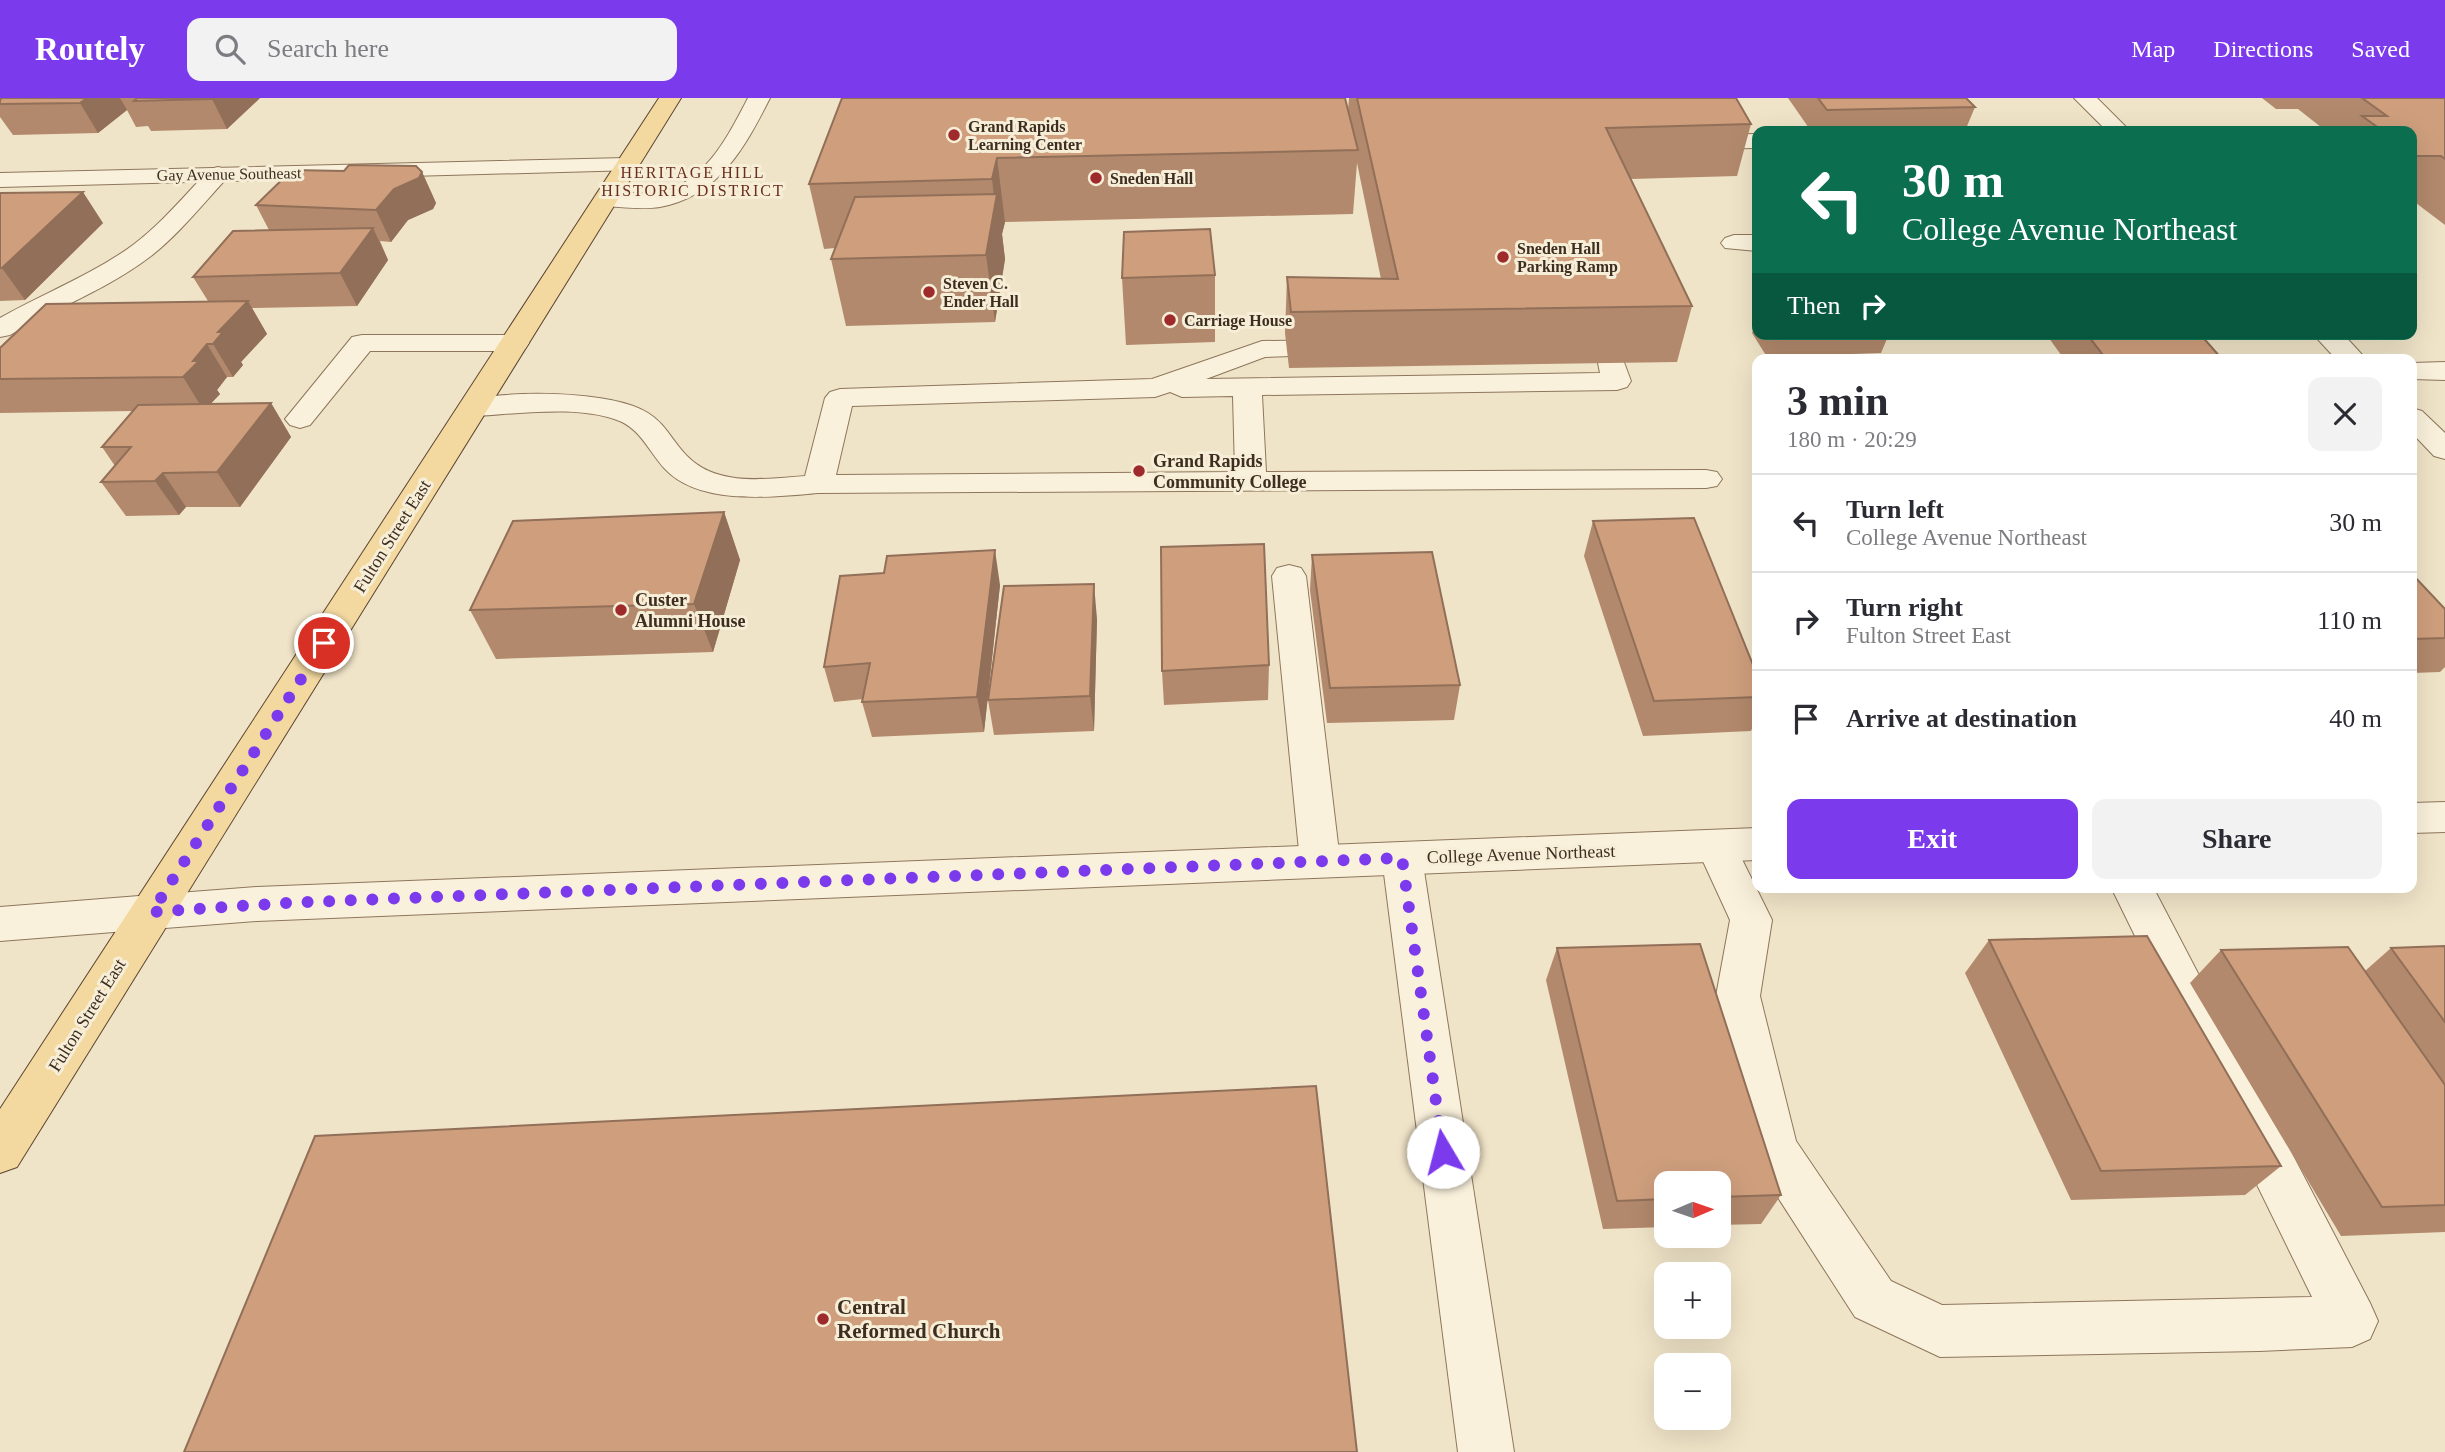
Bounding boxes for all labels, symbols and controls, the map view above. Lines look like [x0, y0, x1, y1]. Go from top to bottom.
search box [187, 18, 677, 81]
icon: search [211, 30, 249, 68]
text: Routely [35, 31, 145, 67]
text: Search here [267, 34, 389, 63]
text: Map [2131, 36, 2175, 62]
text: Directions [2213, 36, 2313, 62]
text: Saved [2351, 36, 2410, 62]
place label: Grand Rapids Learning Center [968, 118, 1082, 154]
marker: Grand Rapids Learning Center [946, 127, 962, 143]
text: 30 m [1902, 153, 2004, 208]
icon: left [1787, 154, 1878, 245]
street label: Gay Avenue Southeast [157, 164, 302, 185]
district label: HERITAGE HILL HISTORIC DISTRICT [601, 164, 785, 199]
marker: Sneden Hall [1088, 170, 1104, 186]
place label: Sneden Hall [1110, 170, 1194, 187]
text: College Avenue Northeast [1902, 211, 2237, 247]
place label: Sneden Hall Parking Ramp [1517, 240, 1618, 276]
marker: Sneden Hall Parking Ramp [1495, 249, 1511, 265]
place label: Steven C. Ender Hall [943, 275, 1019, 310]
marker: Steven C. Ender Hall [921, 284, 937, 300]
icon: right [1854, 287, 1892, 325]
text: Then [1787, 291, 1840, 320]
marker: Carriage House [1162, 312, 1178, 328]
place label: Carriage House [1184, 312, 1292, 330]
button: close [2308, 377, 2382, 451]
text: 3 min [1787, 378, 1889, 424]
text: 180 m · 20:29 [1787, 427, 1917, 452]
place label: Grand Rapids Community College [1153, 451, 1306, 492]
marker: Grand Rapids Community College [1131, 463, 1147, 479]
street label: Fulton Street East [349, 476, 435, 596]
text: Turn left [1846, 495, 1944, 524]
icon: left [1787, 504, 1825, 542]
text: 30 m [2329, 508, 2382, 537]
text: College Avenue Northeast [1846, 525, 2087, 550]
place label: Custer Alumni House [635, 590, 746, 631]
text: Turn right [1846, 593, 1963, 622]
marker: Custer Alumni House [613, 602, 629, 618]
icon: right [1787, 602, 1825, 640]
text: 110 m [2317, 606, 2382, 635]
pin [294, 613, 354, 673]
text: Fulton Street East [1846, 623, 2011, 648]
icon: arrive [305, 624, 343, 662]
icon: arrive [1787, 700, 1825, 738]
text: Arrive at destination [1846, 704, 2077, 733]
text: 40 m [2329, 704, 2382, 733]
button: Exit [1787, 799, 2078, 879]
button: Share [2092, 799, 2382, 879]
street label: College Avenue Northeast [1426, 841, 1616, 867]
street label: Fulton Street East [44, 955, 130, 1075]
position arrow [1406, 1115, 1480, 1189]
north arrow [1654, 1171, 1731, 1248]
map controls [1654, 1171, 1731, 1430]
button: + [1654, 1262, 1731, 1339]
place label: Central Reformed Church [837, 1295, 1001, 1343]
marker: Central Reformed Church [815, 1311, 831, 1327]
button: − [1654, 1353, 1731, 1430]

